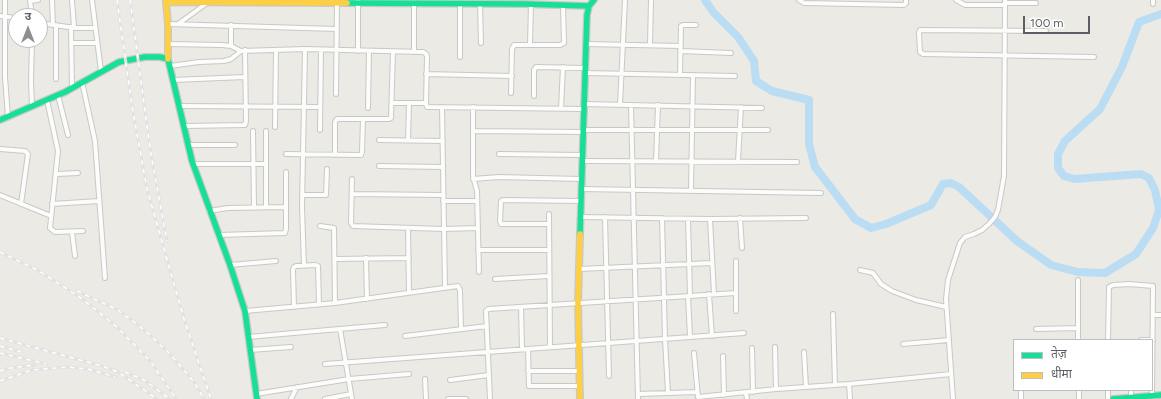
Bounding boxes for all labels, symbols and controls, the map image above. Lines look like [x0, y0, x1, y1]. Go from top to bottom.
north arrow [8, 8, 48, 48]
scale bar [1025, 8, 1092, 34]
text: उ [25, 10, 31, 23]
text: 100 m [1030, 16, 1064, 30]
legend [1013, 339, 1153, 391]
text: तेज़ [1051, 347, 1067, 361]
text: धीमा [1051, 367, 1072, 381]

